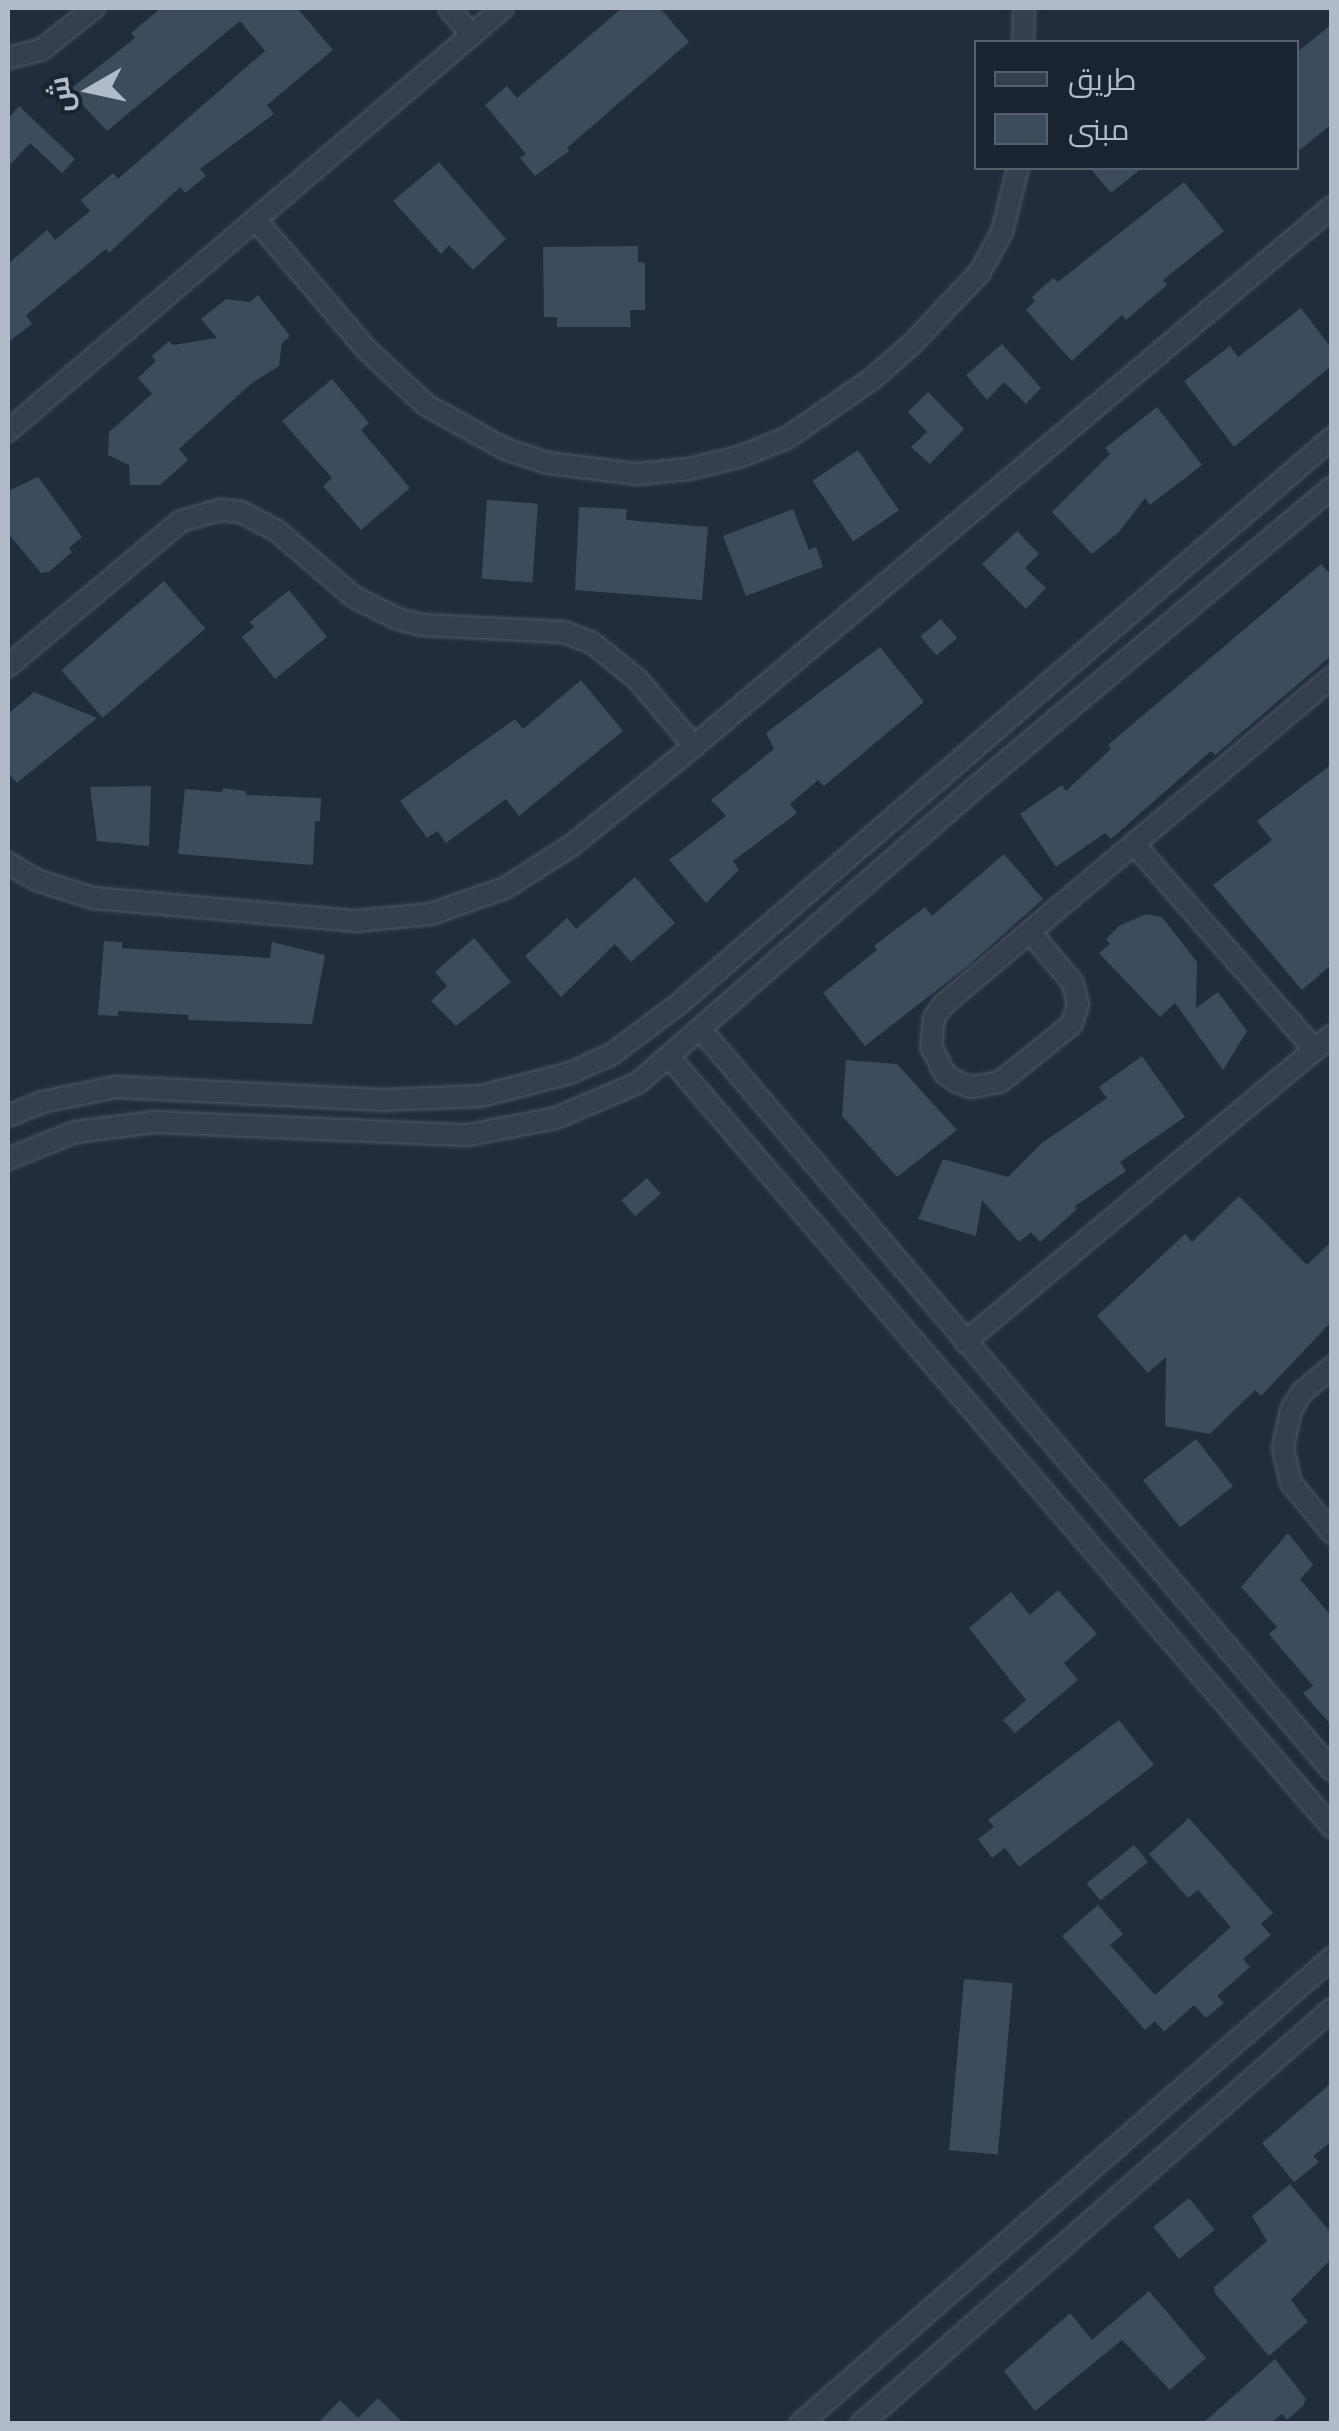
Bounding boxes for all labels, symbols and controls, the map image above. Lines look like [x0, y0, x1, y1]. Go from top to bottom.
north arrow [40, 40, 140, 140]
legend [974, 40, 1299, 170]
text: طريق [1068, 61, 1137, 98]
text: ش [41, 74, 80, 115]
text: مبنى [1068, 111, 1129, 148]

